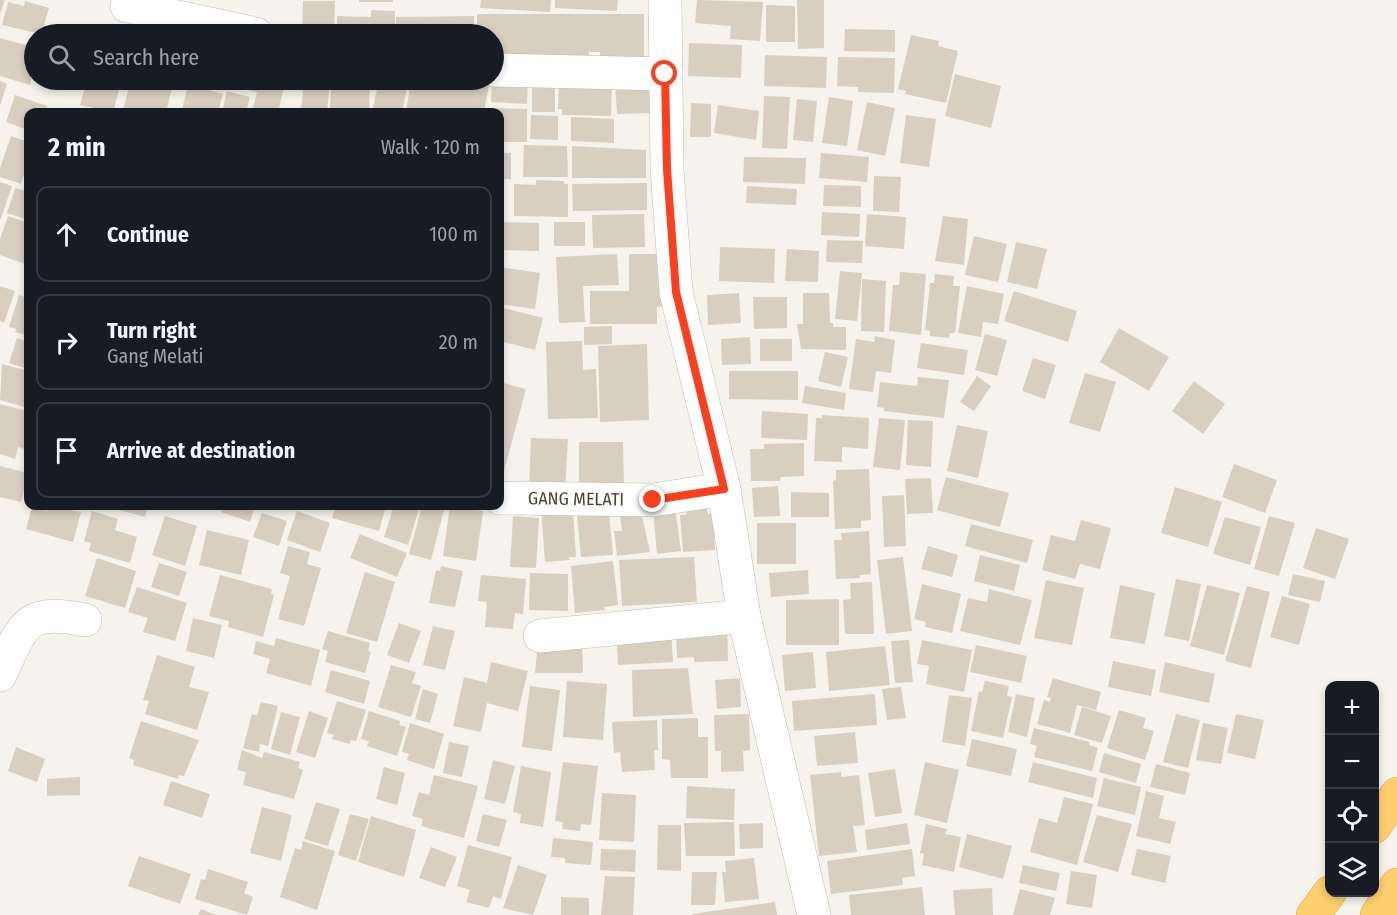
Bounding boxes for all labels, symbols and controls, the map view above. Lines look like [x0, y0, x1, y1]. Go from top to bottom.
search box [24, 24, 504, 90]
icon: search [45, 41, 78, 74]
text: Search here [93, 44, 199, 71]
route start [651, 60, 677, 86]
text: 2 min [48, 132, 106, 163]
text: Walk · 120 m [381, 135, 480, 159]
icon: ahead [50, 218, 83, 251]
text: Continue [107, 221, 189, 248]
text: 100 m [429, 222, 478, 246]
text: Turn right [107, 317, 196, 344]
icon: right [50, 326, 83, 359]
text: 20 m [439, 330, 478, 354]
text: Gang Melati [107, 344, 204, 368]
icon: arrive [50, 434, 83, 467]
text: Arrive at destination [107, 437, 295, 464]
route end [639, 486, 665, 512]
street label: GANG MELATI [528, 487, 624, 511]
map controls [1325, 681, 1379, 897]
button: + [1325, 681, 1379, 735]
button: − [1325, 735, 1379, 789]
button: locate [1325, 789, 1379, 843]
button: layers [1325, 843, 1379, 897]

